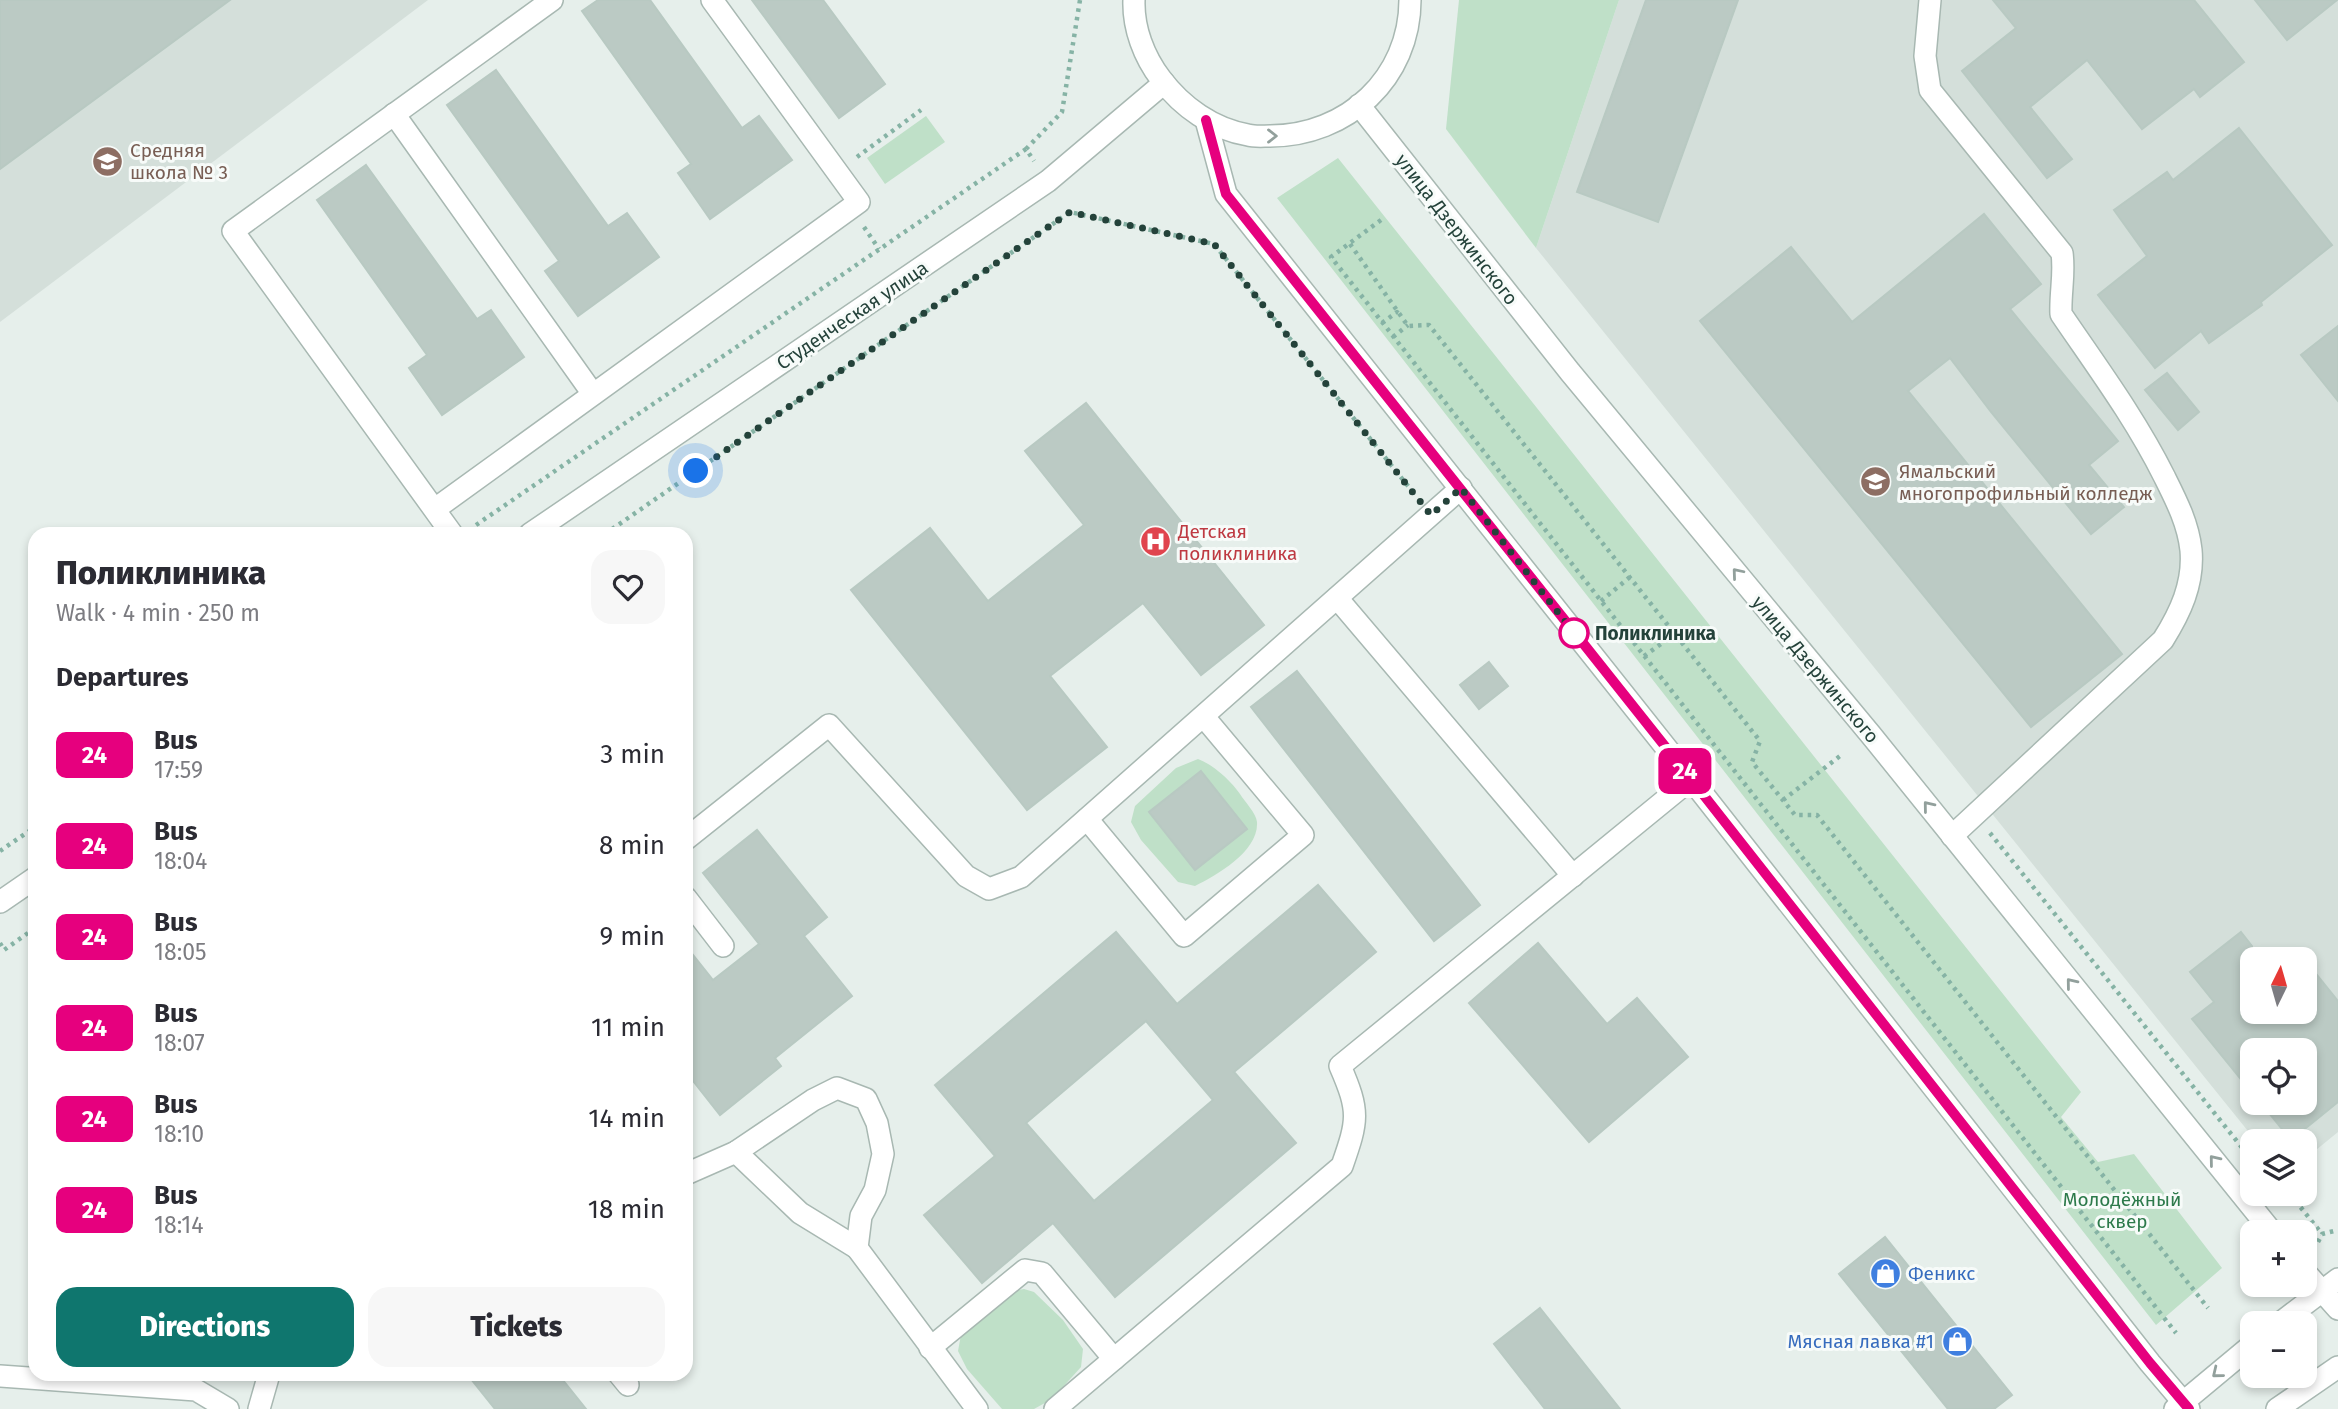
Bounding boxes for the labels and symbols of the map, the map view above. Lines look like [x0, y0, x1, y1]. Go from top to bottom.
one-way arrow [1267, 128, 1278, 144]
place label: Средняя школа № 3 [130, 139, 228, 184]
school or university icon: Средняя школа № 3 [90, 144, 124, 178]
street label: улица Дзержинского [1390, 149, 1523, 309]
street label: Студенческая улица [772, 256, 932, 375]
your location [678, 453, 713, 488]
place label: Ямальский многопрофильный колледж [1899, 460, 2153, 505]
school or university icon: Ямальский многопрофильный колледж [1859, 465, 1893, 499]
place label: Детская поликлиника [1177, 520, 1297, 565]
hospital icon: Детская поликлиника [1138, 525, 1172, 559]
one-way arrow [1733, 569, 1745, 582]
street label: улица Дзержинского [1747, 591, 1884, 748]
marker: Поликлиника [1559, 618, 1589, 648]
place label: Поликлиника [1595, 622, 1716, 645]
line badge: 24 [1654, 748, 1716, 794]
one-way arrow [1924, 801, 1936, 814]
north arrow [2240, 947, 2317, 1024]
one-way arrow [2067, 978, 2079, 991]
one-way arrow [2210, 1155, 2222, 1168]
park label: Молодёжный сквер [2063, 1188, 2181, 1233]
shop icon: Феникс [1868, 1256, 1902, 1290]
place label: Феникс [1908, 1262, 1975, 1285]
shop icon: Мясная лавка #1 [1940, 1324, 1974, 1358]
place label: Мясная лавка #1 [1788, 1330, 1934, 1353]
one-way arrow [2213, 1365, 2225, 1378]

